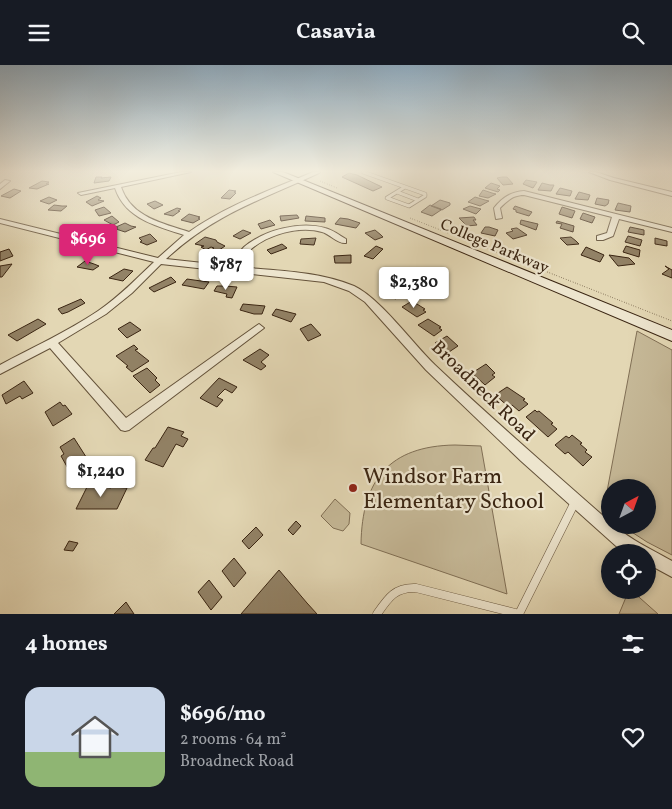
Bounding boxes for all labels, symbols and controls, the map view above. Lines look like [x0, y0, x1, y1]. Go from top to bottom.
text: Casavia [296, 17, 376, 48]
icon: menu [25, 19, 53, 47]
icon: search [619, 19, 647, 47]
street label: College Parkway [436, 214, 552, 280]
pin: $696 [58, 223, 118, 266]
text: $696 [70, 229, 106, 251]
pin: $787 [196, 249, 256, 291]
text: $787 [210, 254, 242, 276]
pin: $2,380 [373, 267, 455, 309]
text: $2,380 [390, 272, 438, 294]
street label: Broadneck Road [425, 335, 540, 448]
pin: $1,240 [60, 455, 142, 498]
text: $1,240 [77, 461, 125, 483]
place label: Windsor Farm Elementary School [363, 462, 544, 518]
north arrow [601, 479, 656, 534]
map controls [601, 479, 656, 599]
marker: Windsor Farm Elementary School [347, 482, 359, 494]
button: locate [601, 544, 656, 599]
text: 4 homes [25, 630, 108, 659]
icon: filters [619, 630, 647, 658]
text: $696/mo [180, 700, 266, 729]
icon: home [65, 707, 125, 767]
icon: heart [619, 723, 647, 751]
text: 2 rooms · 64 m² [180, 729, 287, 751]
text: Broadneck Road [180, 751, 294, 773]

